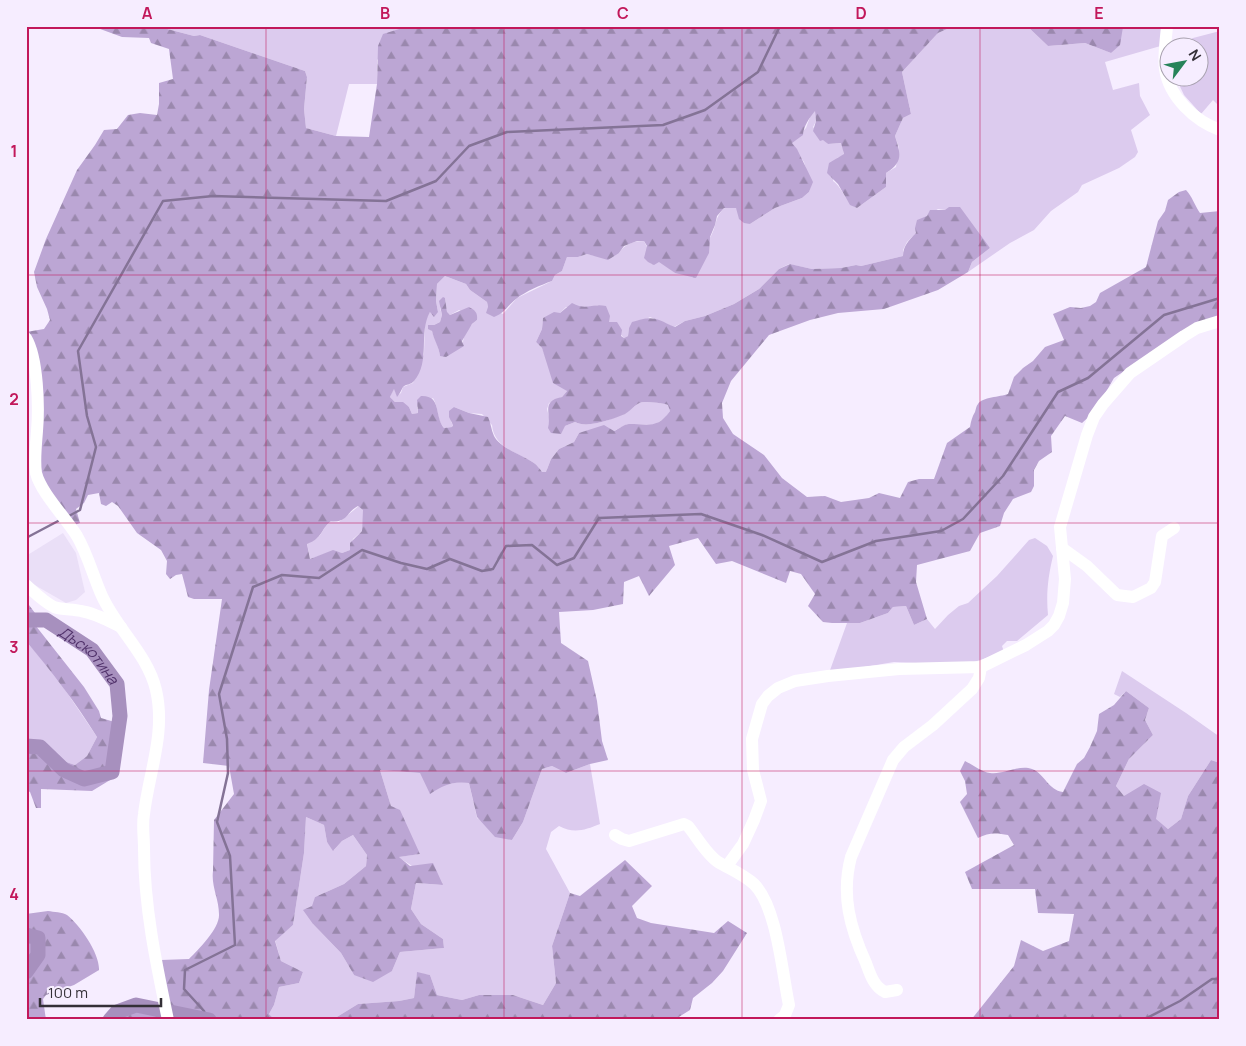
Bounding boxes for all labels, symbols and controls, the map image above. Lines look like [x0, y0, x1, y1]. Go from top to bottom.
text: A [142, 2, 153, 24]
text: B [380, 2, 390, 24]
text: C [617, 2, 629, 24]
text: D [855, 2, 867, 24]
text: E [1094, 2, 1104, 24]
north arrow [1158, 38, 1208, 88]
text: N [1185, 46, 1206, 64]
text: 1 [10, 140, 18, 162]
text: 2 [9, 388, 19, 410]
water label: Дъскотина [55, 621, 124, 689]
text: 3 [9, 636, 19, 658]
text: 4 [9, 883, 19, 905]
scale bar [40, 976, 161, 1008]
text: 100 m [48, 982, 88, 1003]

